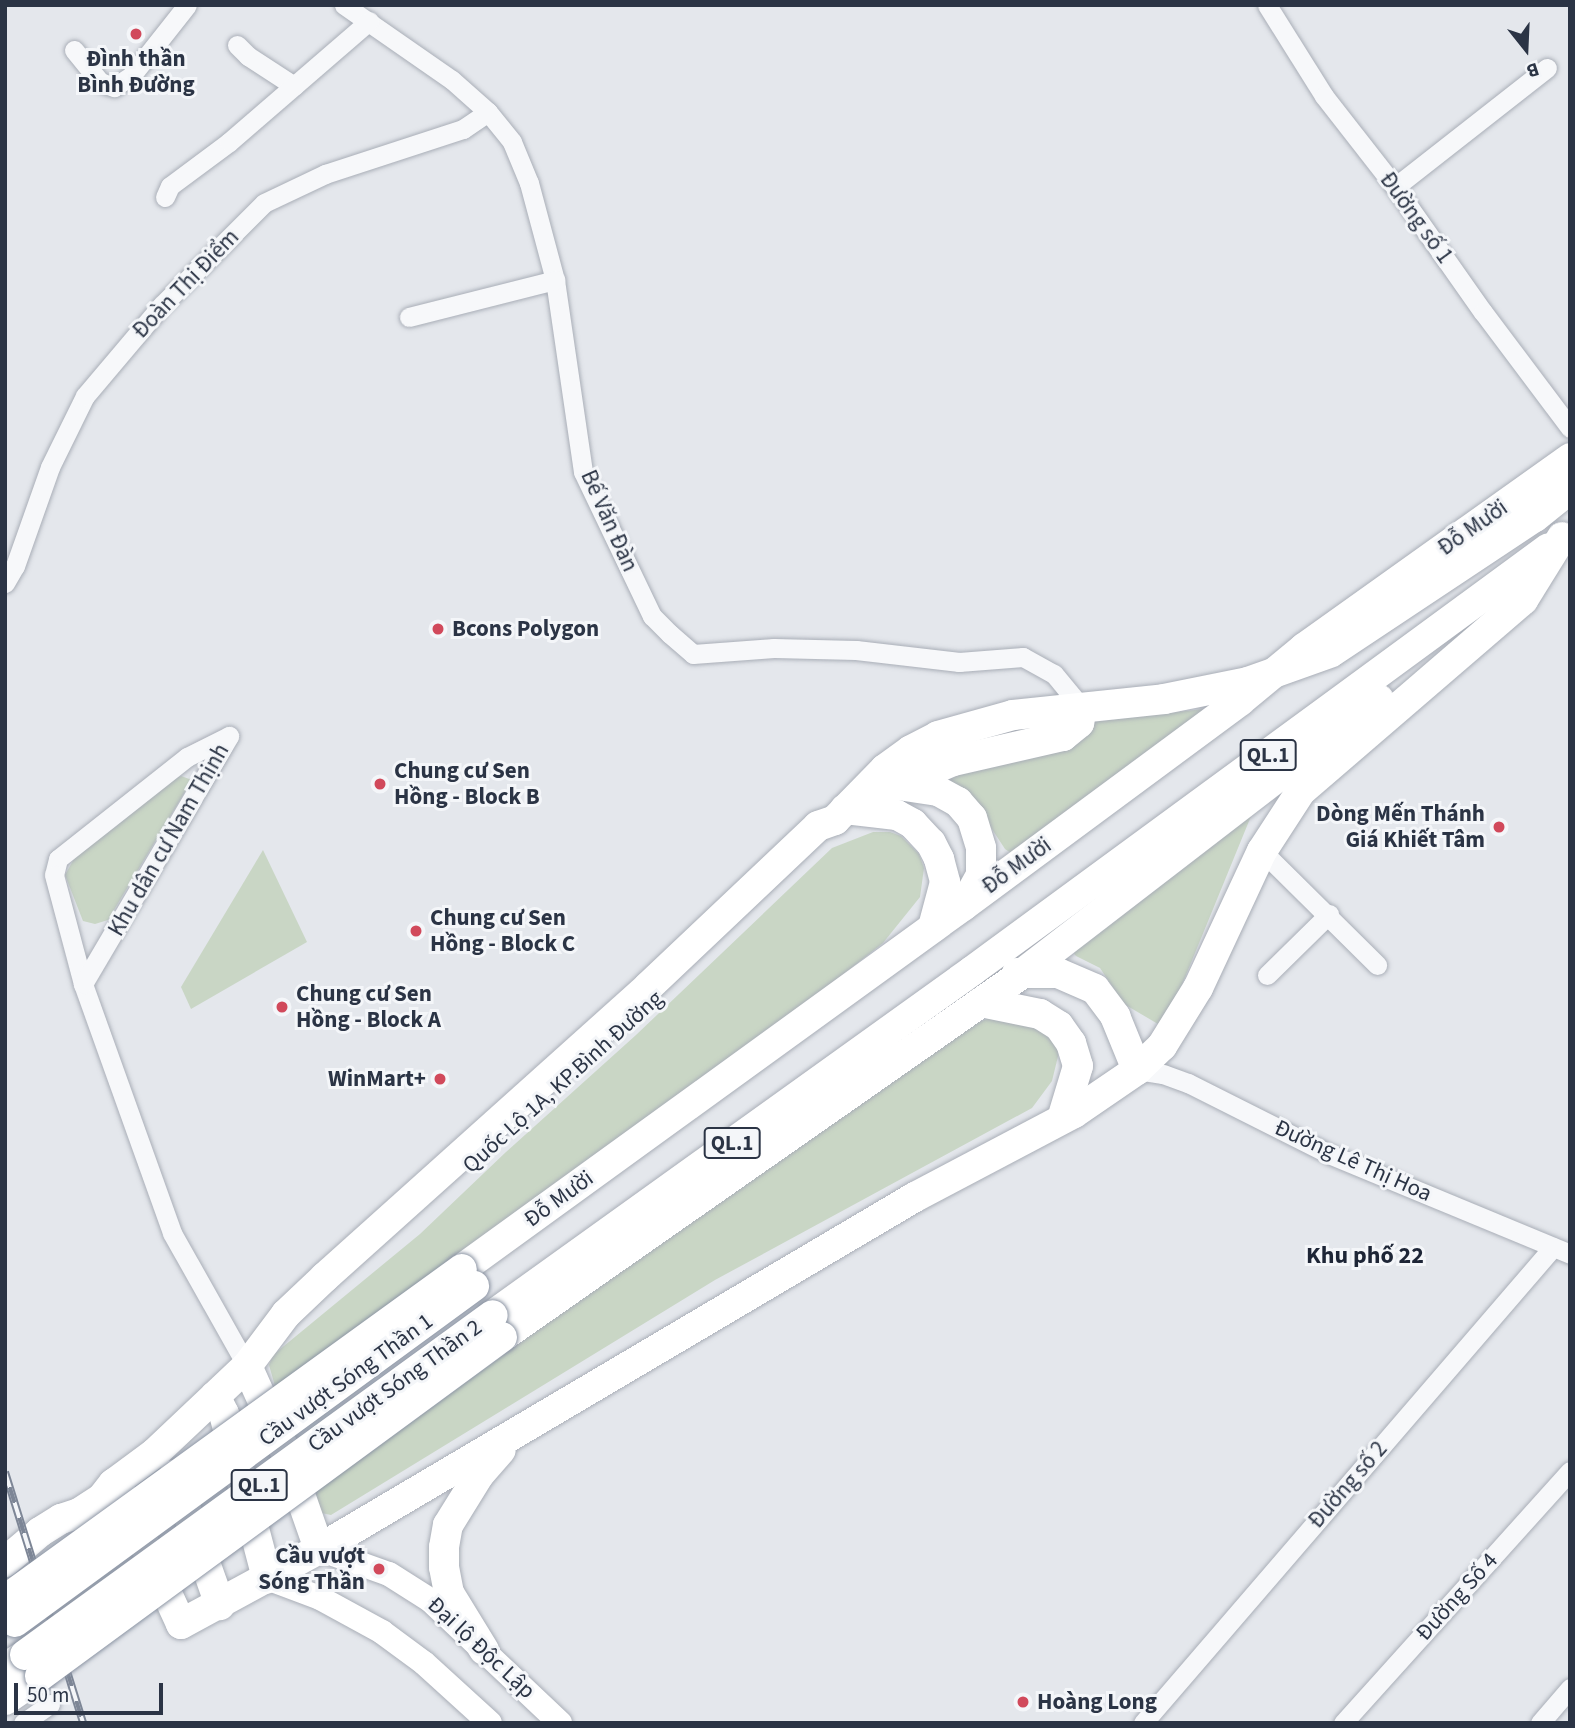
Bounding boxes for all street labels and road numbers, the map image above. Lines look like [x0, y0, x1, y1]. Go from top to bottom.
street label: Đường số 1 [1374, 167, 1458, 269]
street label: Đoàn Thị Điểm [127, 224, 245, 344]
street label: Bế Văn Đàn [574, 466, 644, 576]
street label: Đỗ Mười [1433, 494, 1513, 562]
road number: QL.1 [1238, 738, 1298, 772]
street label: Khu dân cư Nam Thịnh [103, 739, 235, 941]
street label: Đỗ Mười [977, 832, 1057, 900]
street label: Quốc Lộ 1A, KP.Bình Đường [457, 985, 669, 1179]
street label: Đường Lê Thị Hoa [1270, 1114, 1436, 1208]
road number: QL.1 [702, 1126, 762, 1160]
street label: Đỗ Mười [519, 1165, 599, 1233]
street label: Cầu vượt Sóng Thần 1 [254, 1308, 438, 1452]
street label: Cầu vượt Sóng Thần 2 [303, 1314, 487, 1458]
street label: Đường số 2 [1303, 1436, 1393, 1534]
road number: QL.1 [229, 1468, 289, 1502]
street label: Đường Số 4 [1410, 1547, 1504, 1647]
street label: Đại lộ Độc Lập [421, 1591, 541, 1705]

